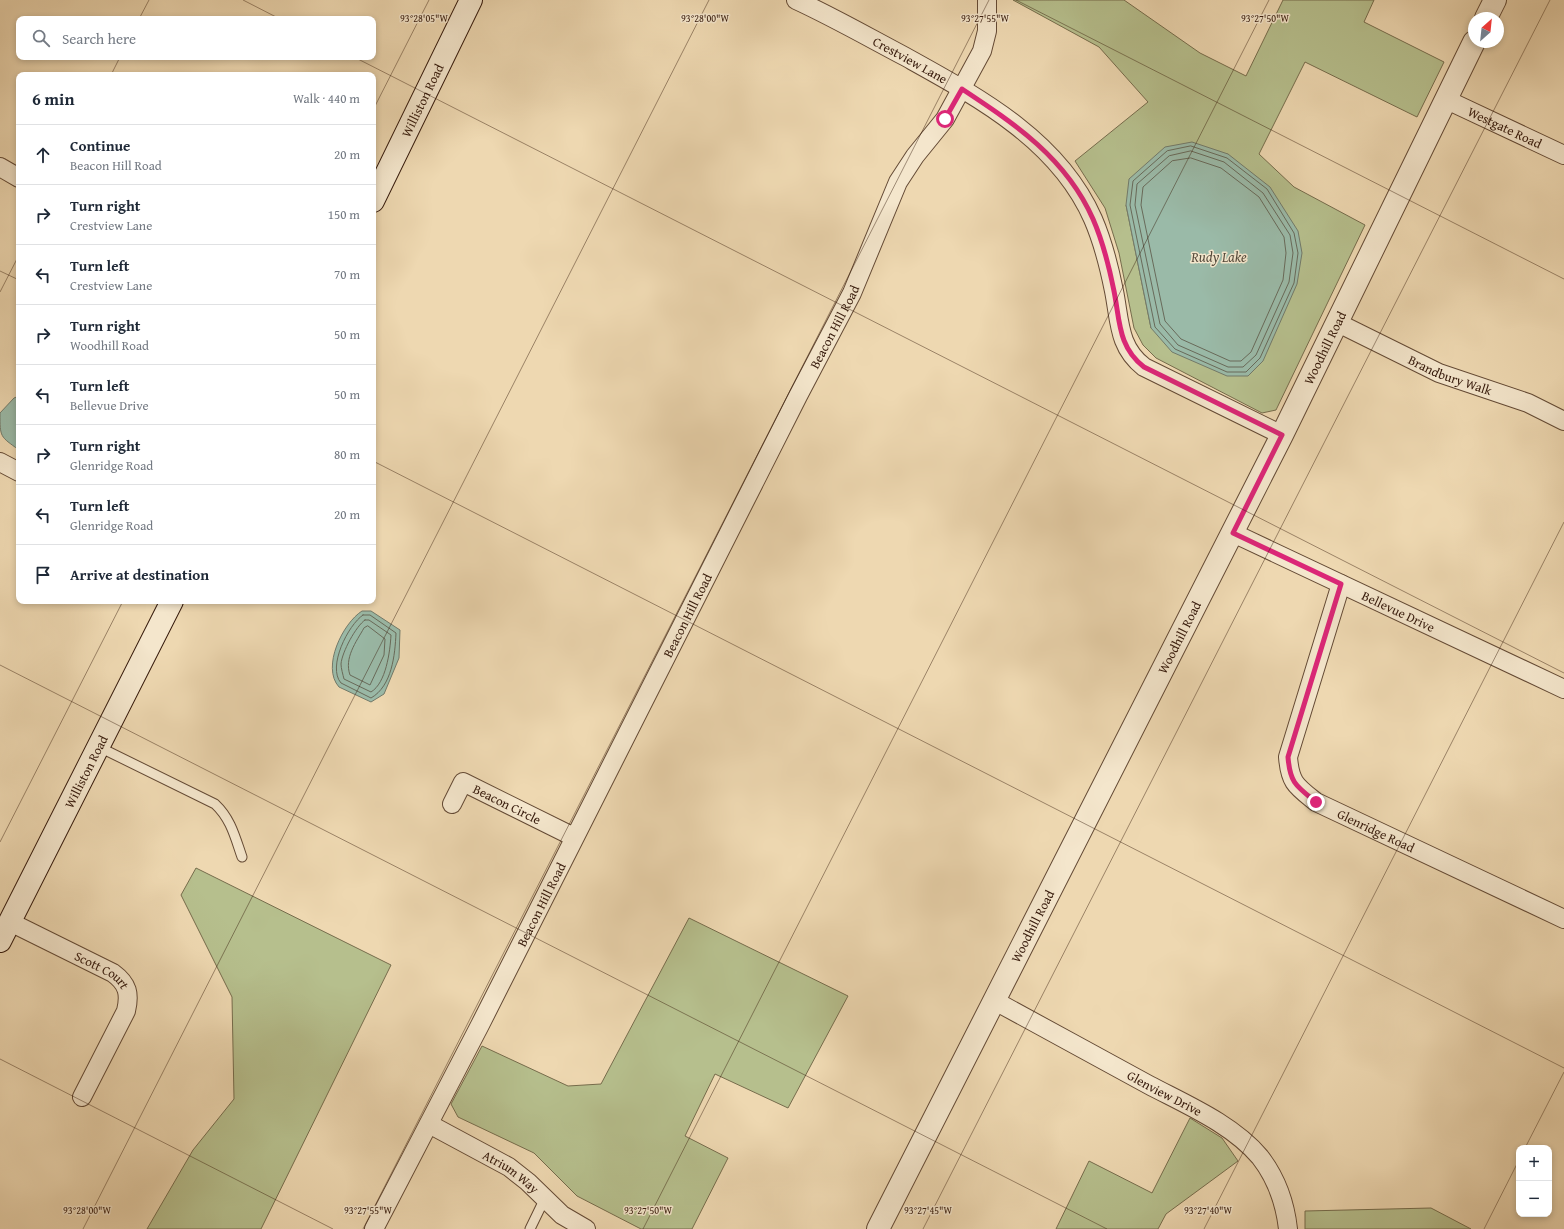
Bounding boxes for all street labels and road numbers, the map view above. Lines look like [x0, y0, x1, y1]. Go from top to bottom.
street label: Crestview Lane [869, 32, 951, 88]
street label: Williston Road [397, 61, 449, 140]
street label: Westgate Road [1465, 102, 1545, 153]
street label: Beacon Hill Road [805, 282, 864, 372]
street label: Woodhill Road [1299, 308, 1351, 388]
street label: Brandbury Walk [1405, 350, 1495, 400]
street label: Beacon Hill Road [658, 570, 717, 661]
street label: Bellevue Drive [1359, 586, 1438, 637]
street label: Woodhill Road [1153, 598, 1206, 677]
street label: Williston Road [60, 732, 113, 811]
street label: Beacon Circle [470, 780, 544, 829]
street label: Glenridge Road [1334, 804, 1418, 857]
street label: Beacon Hill Road [512, 859, 571, 950]
street label: Woodhill Road [1006, 887, 1059, 966]
street label: Scott Court [71, 946, 134, 993]
street label: Glenview Drive [1124, 1066, 1205, 1121]
street label: Atrium Way [479, 1146, 544, 1198]

